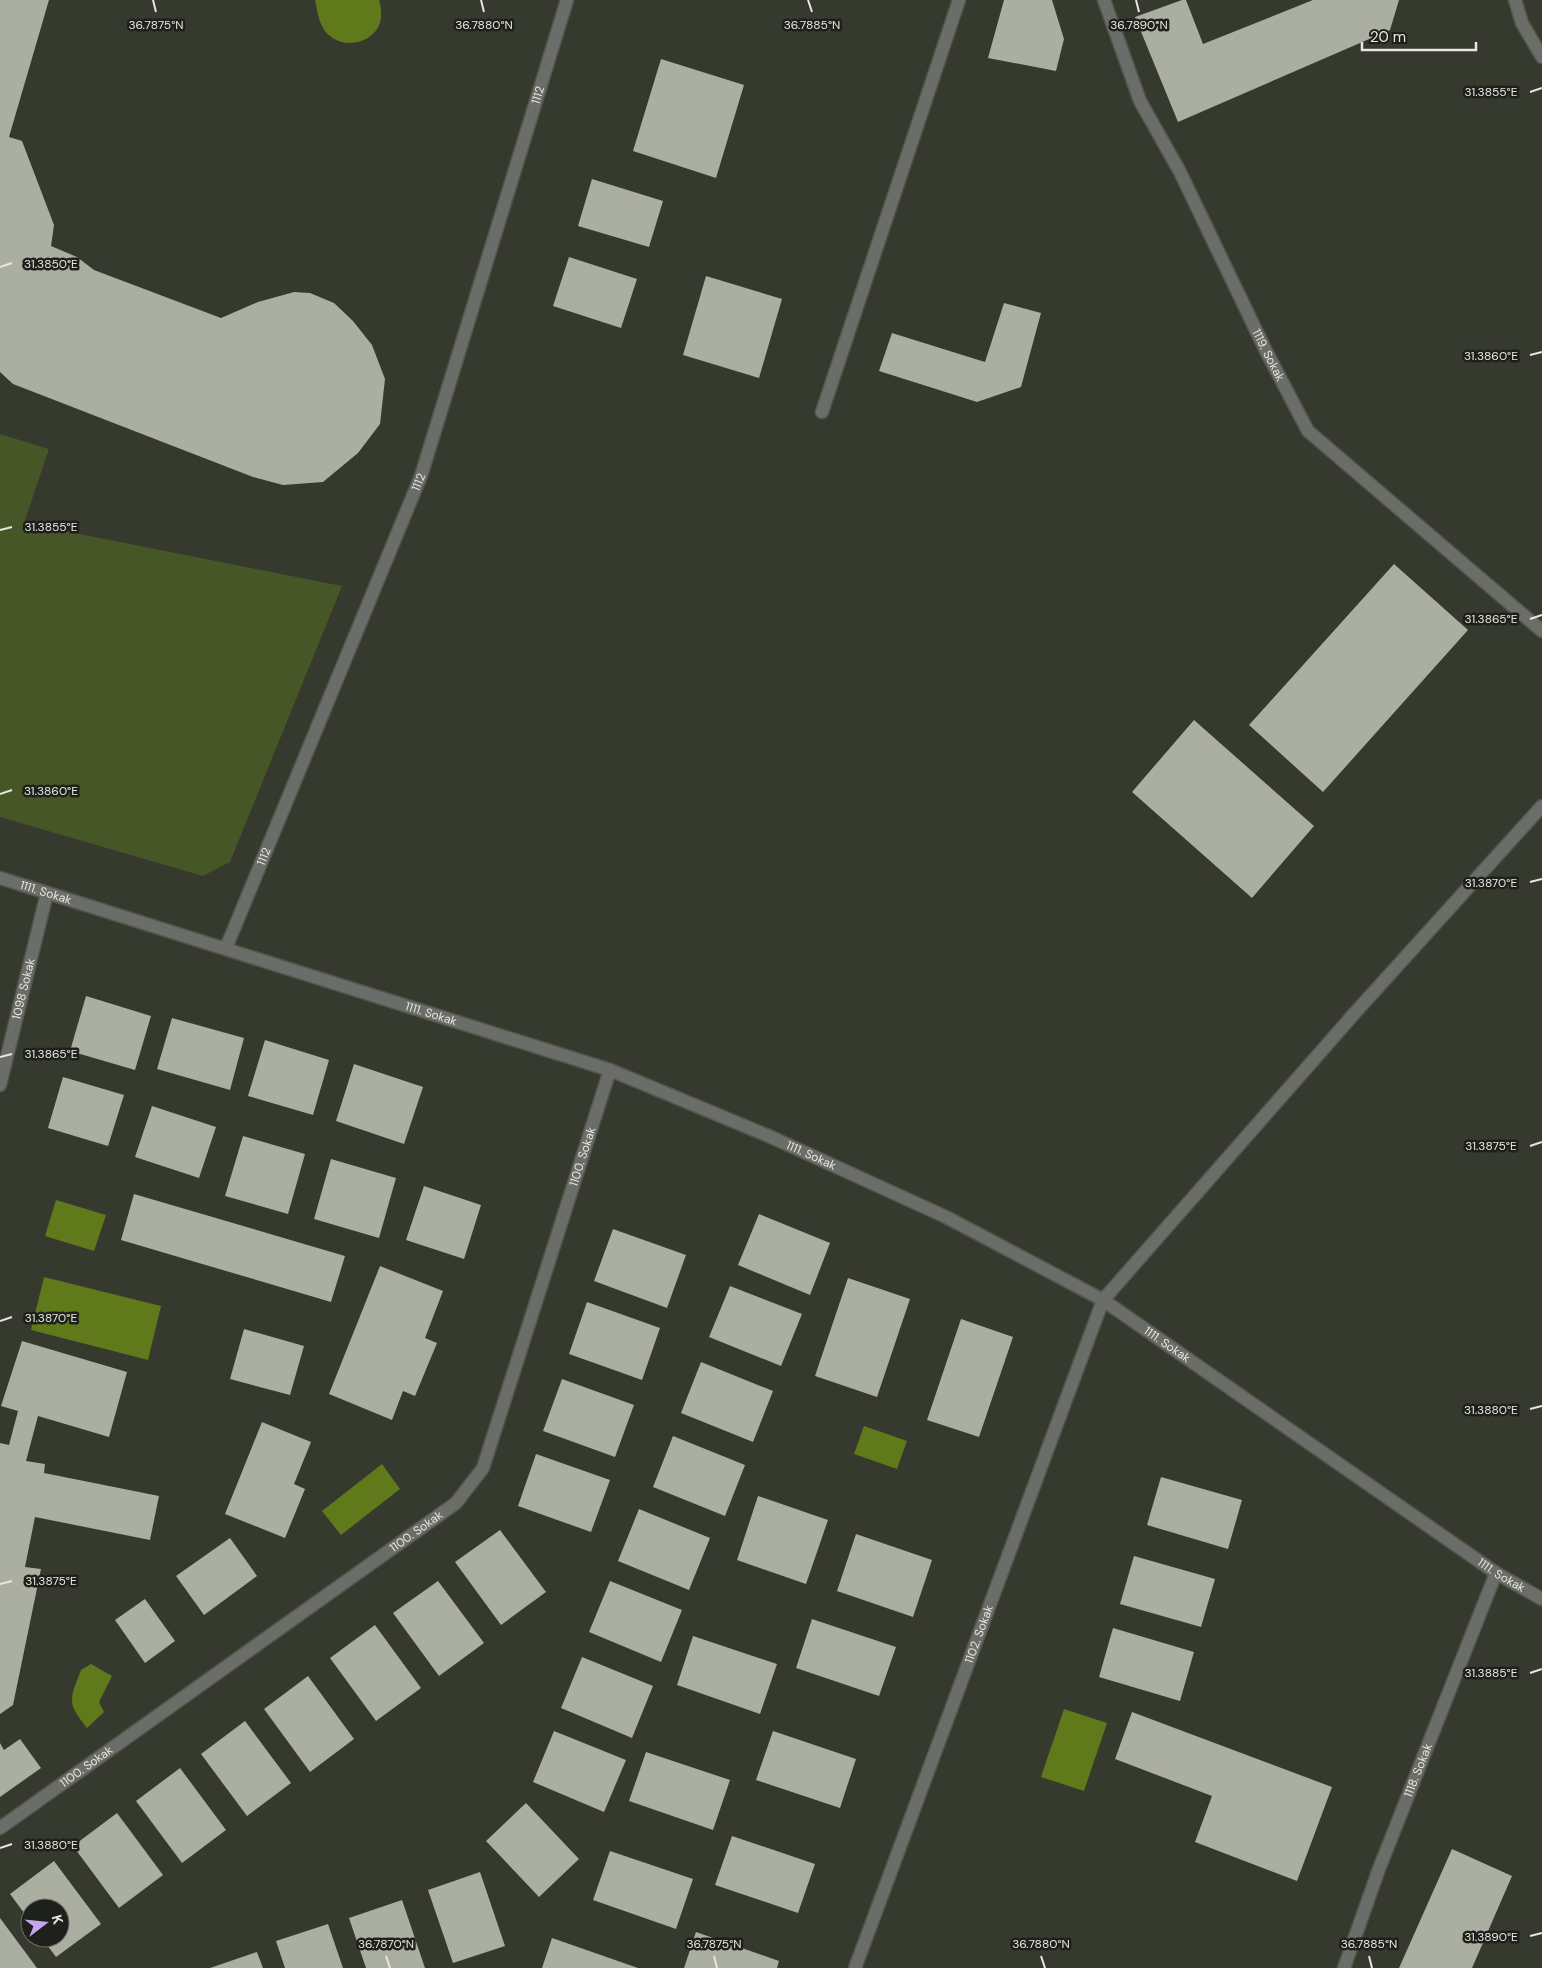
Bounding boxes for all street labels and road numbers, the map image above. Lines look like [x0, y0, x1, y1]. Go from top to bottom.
street label: 1112 [527, 84, 548, 106]
street label: 1119. Sokak [1249, 326, 1288, 384]
street label: 1112 [408, 471, 429, 494]
street label: 1112 [253, 845, 275, 868]
street label: 1111. Sokak [18, 877, 74, 908]
street label: 1098 Sokak [8, 957, 39, 1021]
street label: 1111. Sokak [403, 998, 459, 1029]
street label: 1100. Sokak [565, 1125, 599, 1188]
street label: 1111. Sokak [784, 1137, 839, 1174]
street label: 1111. Sokak [1141, 1323, 1194, 1366]
street label: 1100. Sokak [386, 1507, 446, 1556]
street label: 1111. Sokak [1474, 1554, 1528, 1596]
street label: 1102. Sokak [961, 1603, 997, 1666]
street label: 1118. Sokak [1400, 1741, 1436, 1800]
street label: 1100. Sokak [57, 1742, 116, 1791]

